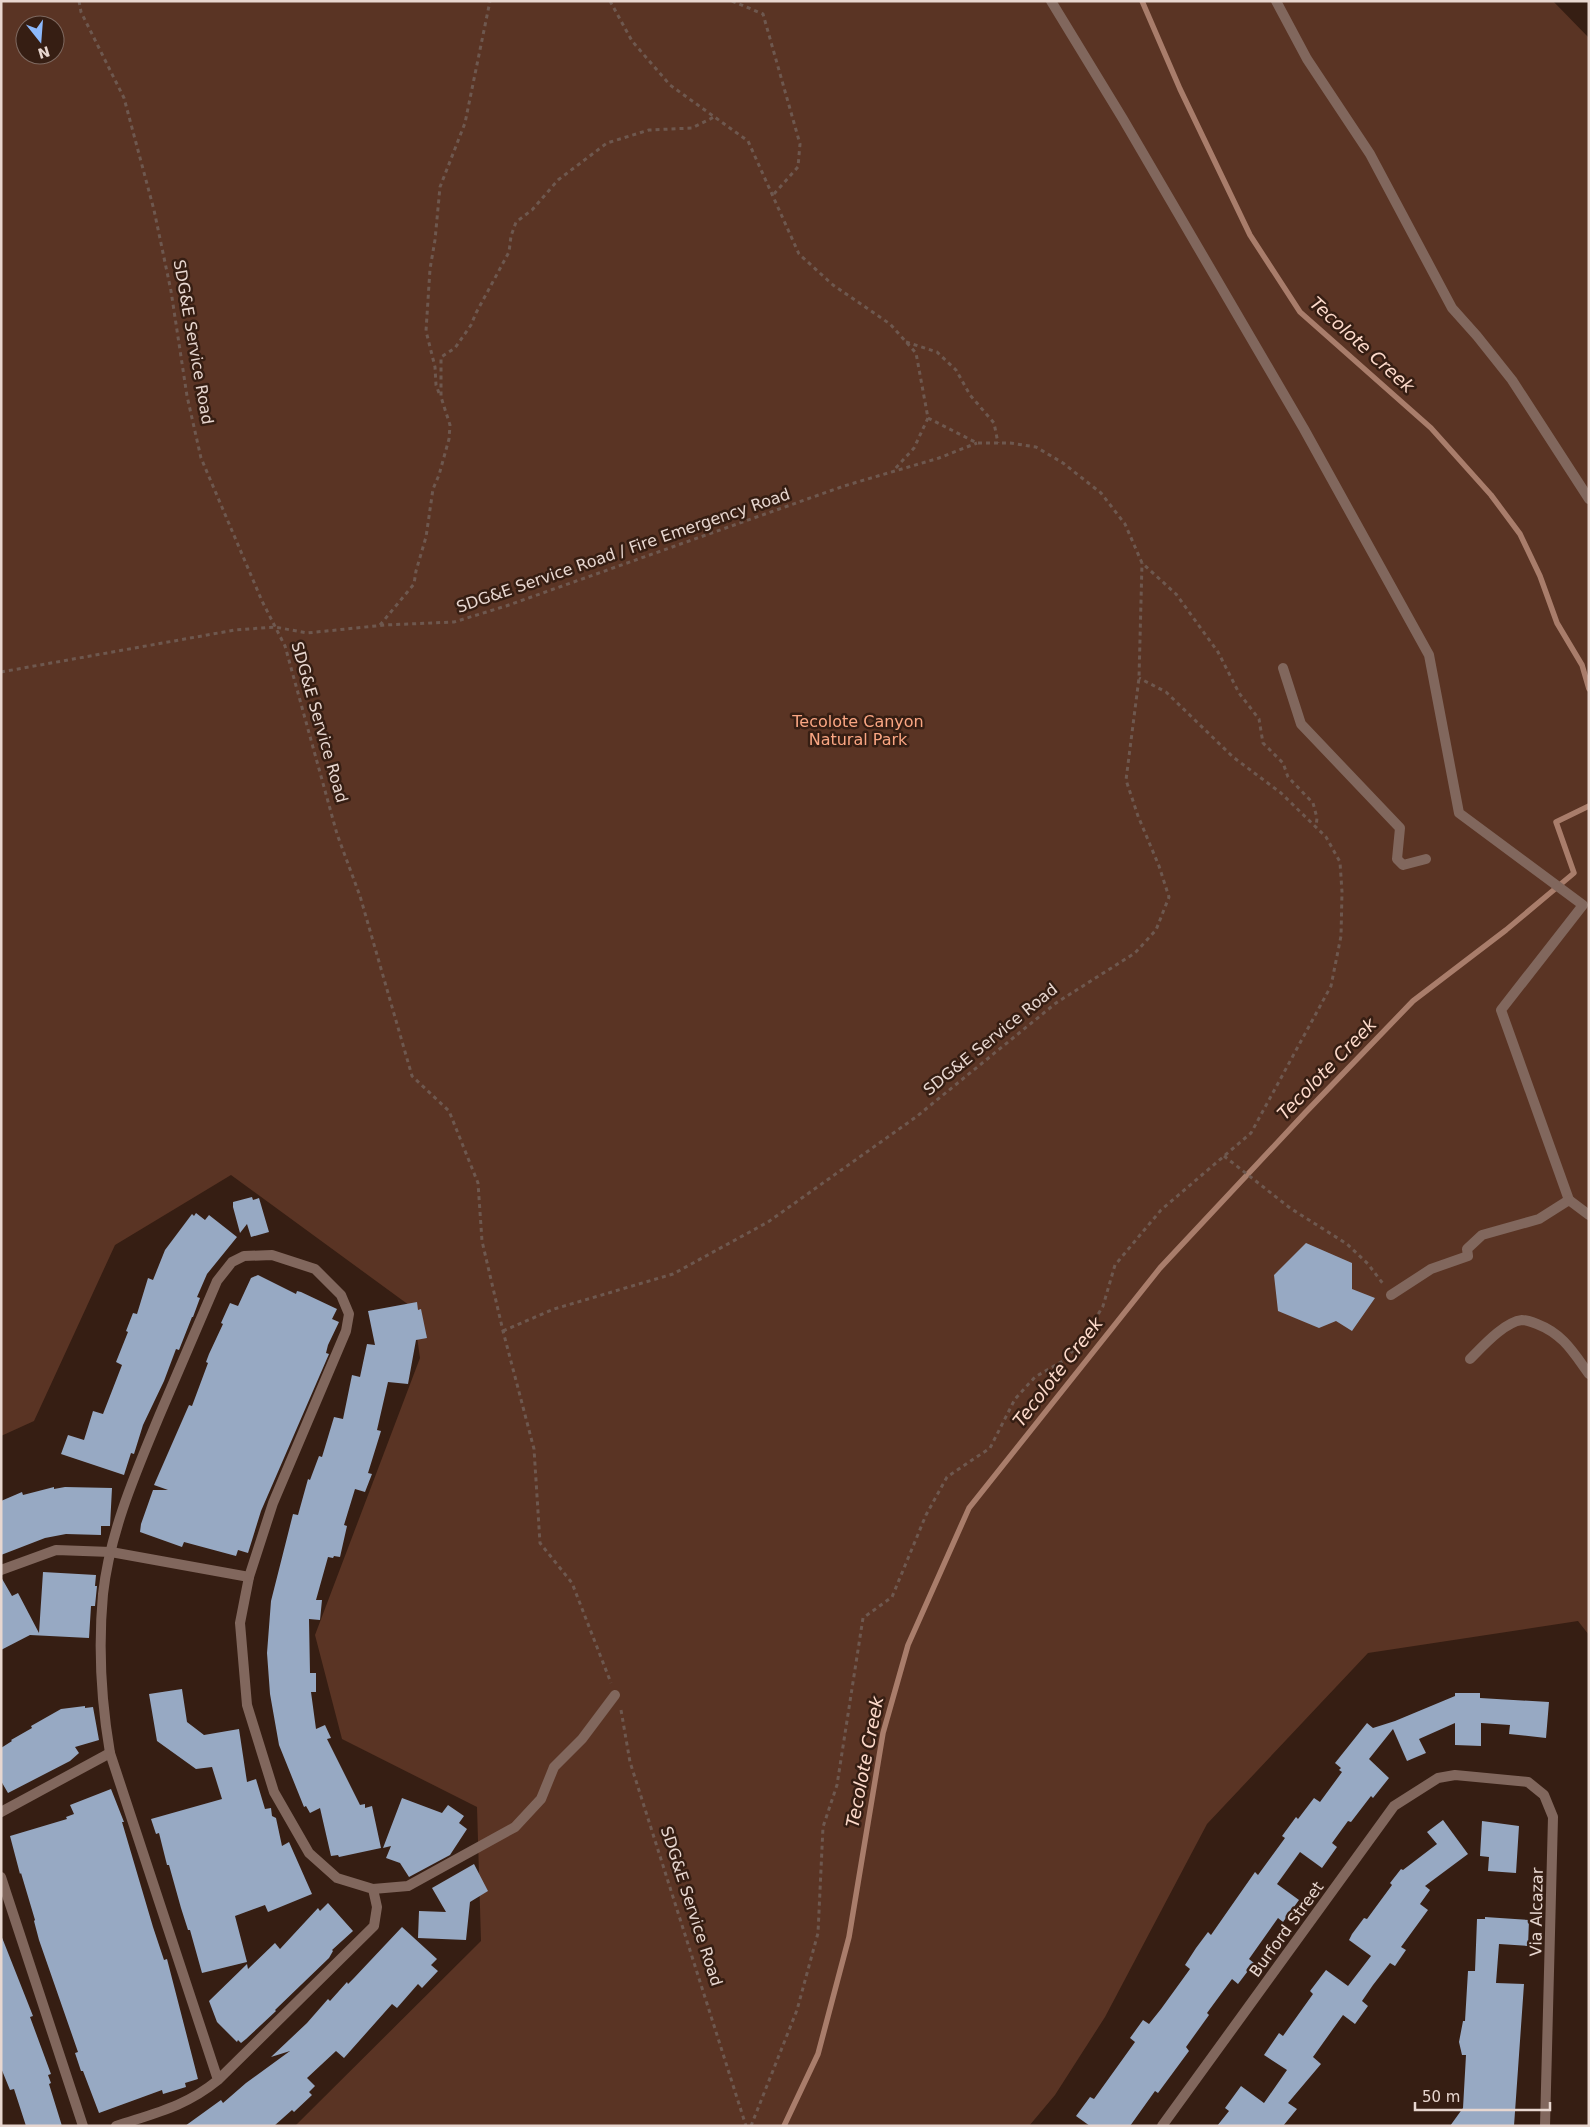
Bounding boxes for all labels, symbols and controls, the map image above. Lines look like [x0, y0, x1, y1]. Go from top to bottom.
north arrow [15, 15, 65, 65]
text: N [36, 43, 52, 62]
street label: SDG&E Service Road [170, 258, 217, 426]
water label: Tecolote Creek [1306, 292, 1420, 398]
street label: SDG&E Service Road / Fire Emergency Road [454, 484, 792, 617]
street label: SDG&E Service Road [287, 639, 352, 805]
park label: Tecolote Canyon Natural Park [791, 712, 924, 749]
street label: SDG&E Service Road [919, 979, 1061, 1099]
water label: Tecolote Creek [1273, 1012, 1382, 1124]
water label: Tecolote Creek [1008, 1312, 1108, 1431]
water label: Tecolote Creek [841, 1693, 888, 1829]
street label: SDG&E Service Road [657, 1824, 726, 1988]
street label: Via Alcazar [1526, 1867, 1547, 1957]
street label: Burford Street [1245, 1878, 1327, 1981]
scale bar [1415, 2080, 1550, 2112]
text: 50 m [1422, 2088, 1460, 2106]

